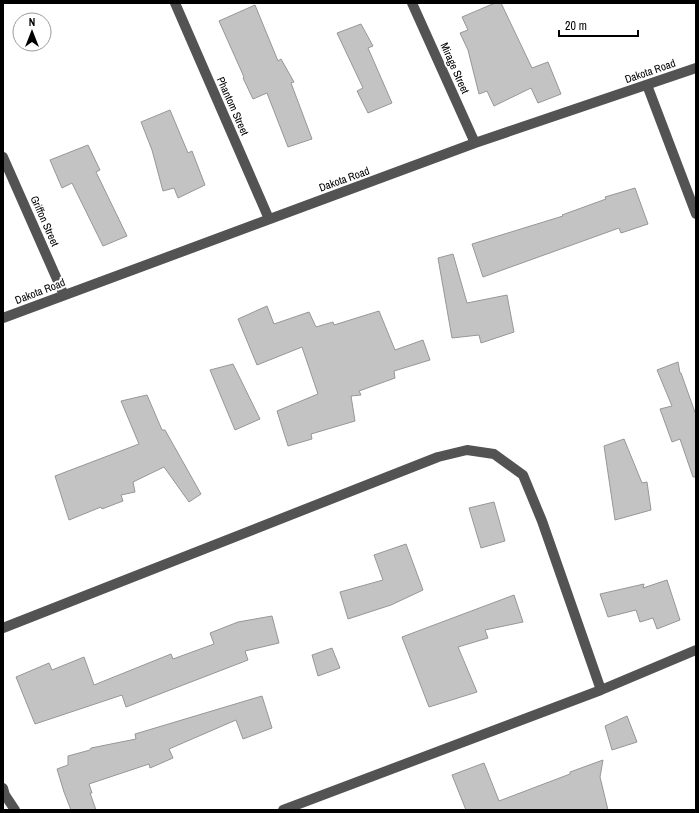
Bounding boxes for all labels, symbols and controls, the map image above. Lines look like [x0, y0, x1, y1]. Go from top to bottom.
north arrow [12, 12, 52, 52]
scale bar [559, 12, 638, 38]
text: N [29, 15, 35, 29]
text: 20 m [565, 18, 587, 34]
street label: Mirage Street [437, 40, 473, 96]
street label: Dakota Road [623, 56, 677, 86]
street label: Phantom Street [214, 75, 252, 138]
street label: Dakota Road [317, 163, 371, 195]
street label: Griffon Street [28, 193, 63, 249]
street label: Dakota Road [13, 275, 67, 307]

